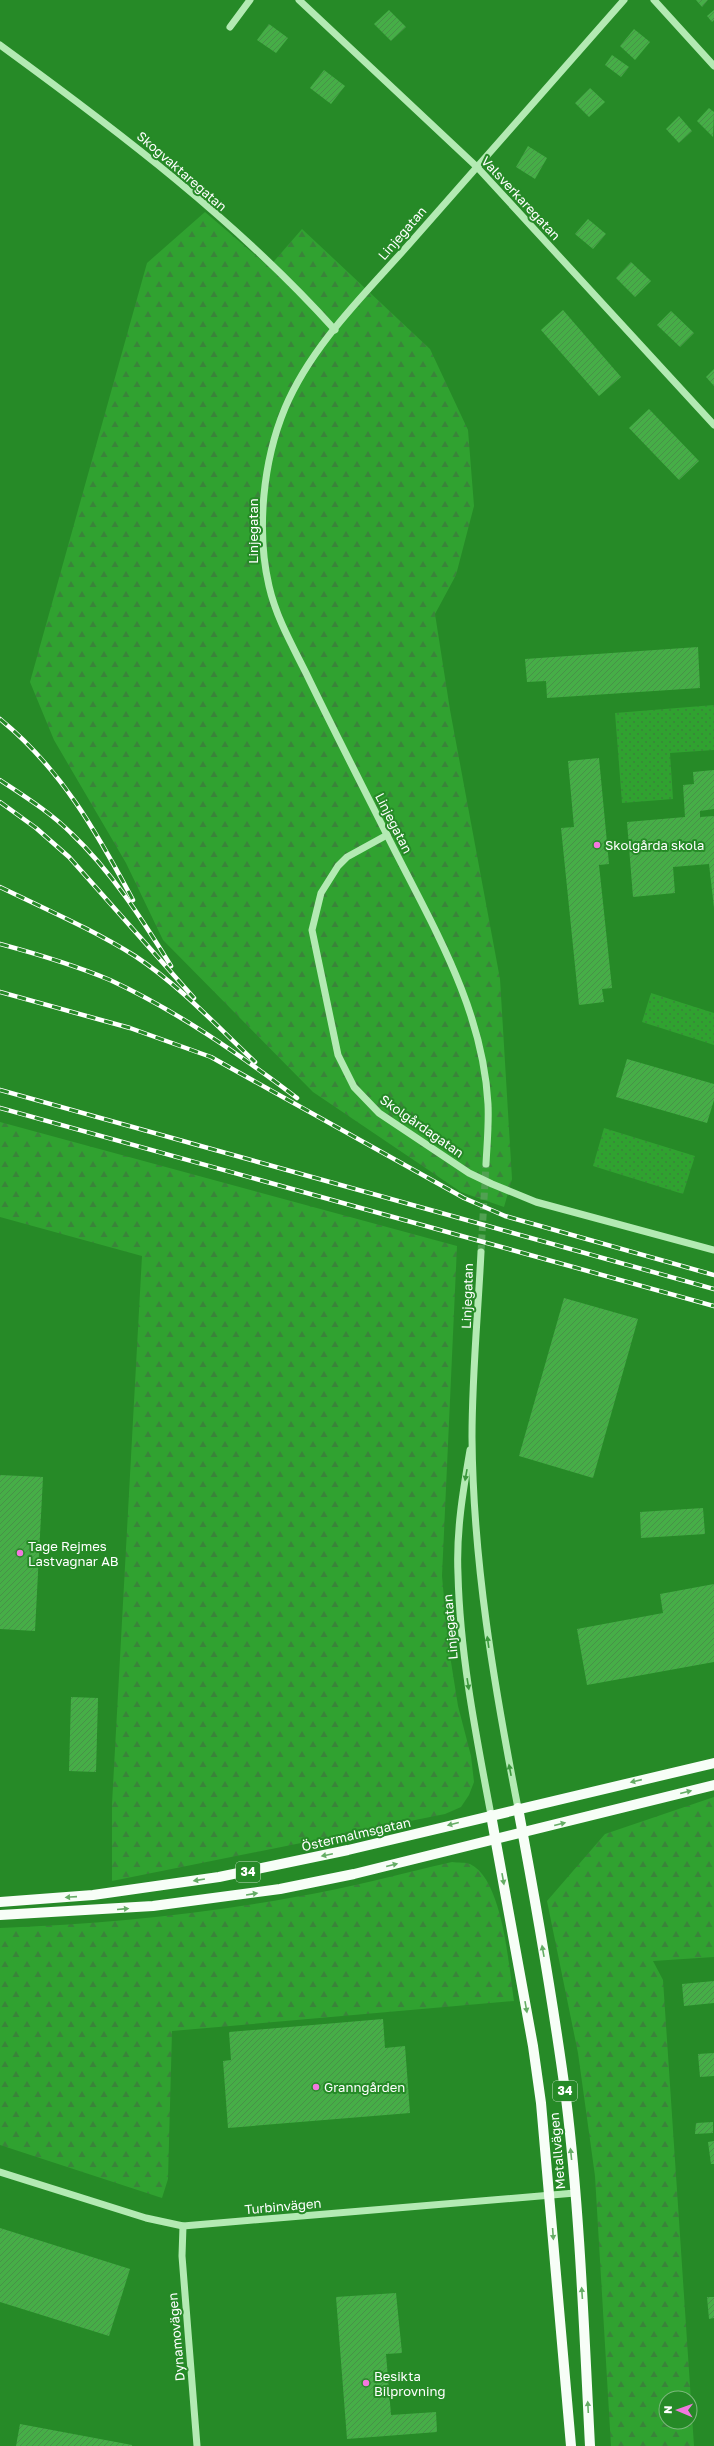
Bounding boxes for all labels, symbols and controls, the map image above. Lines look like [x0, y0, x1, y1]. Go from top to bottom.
street label: Skogvaktaregatan [134, 128, 230, 214]
street label: Valsverkaregatan [478, 153, 564, 243]
street label: Linjegatan [374, 203, 430, 263]
street label: Linjegatan [245, 498, 261, 564]
street label: Linjegatan [372, 790, 416, 856]
place label: Skolgårda skola [605, 837, 704, 853]
marker: Skolgårda skola [592, 840, 602, 850]
street label: Skolgårdagatan [377, 1091, 467, 1161]
street label: Linjegatan [458, 1263, 476, 1329]
one-way arrow [462, 1469, 468, 1481]
place label: Tage Rejmes Lastvagnar AB [28, 1538, 119, 1569]
marker: Tage Rejmes Lastvagnar AB [15, 1548, 25, 1558]
street label: Linjegatan [439, 1594, 461, 1660]
one-way arrow [485, 1636, 491, 1648]
one-way arrow [465, 1678, 471, 1690]
one-way arrow [507, 1764, 513, 1776]
one-way arrow [630, 1778, 642, 1784]
one-way arrow [680, 1789, 693, 1795]
street label: Östermalmsgatan [300, 1814, 412, 1854]
one-way arrow [447, 1821, 459, 1827]
one-way arrow [554, 1821, 566, 1827]
one-way arrow [321, 1852, 333, 1858]
road number: 34 [236, 1862, 260, 1882]
one-way arrow [386, 1862, 398, 1868]
one-way arrow [500, 1873, 506, 1885]
one-way arrow [193, 1877, 206, 1883]
one-way arrow [246, 1891, 258, 1897]
one-way arrow [65, 1893, 77, 1900]
one-way arrow [117, 1905, 129, 1912]
one-way arrow [540, 1945, 546, 1958]
one-way arrow [523, 2001, 529, 2013]
place label: Granngården [324, 2079, 405, 2095]
road number: 34 [553, 2081, 577, 2101]
marker: Granngården [311, 2082, 321, 2092]
street label: Metallvägen [546, 2112, 568, 2190]
one-way arrow [568, 2148, 575, 2161]
street label: Turbinvägen [244, 2195, 322, 2217]
one-way arrow [549, 2228, 556, 2240]
one-way arrow [578, 2287, 585, 2299]
street label: Dynamovägen [164, 2292, 188, 2382]
place label: Besikta Bilprovning [374, 2368, 446, 2399]
marker: Besikta Bilprovning [361, 2378, 371, 2388]
north arrow [658, 2390, 698, 2430]
one-way arrow [585, 2401, 592, 2413]
text: N [661, 2405, 674, 2414]

